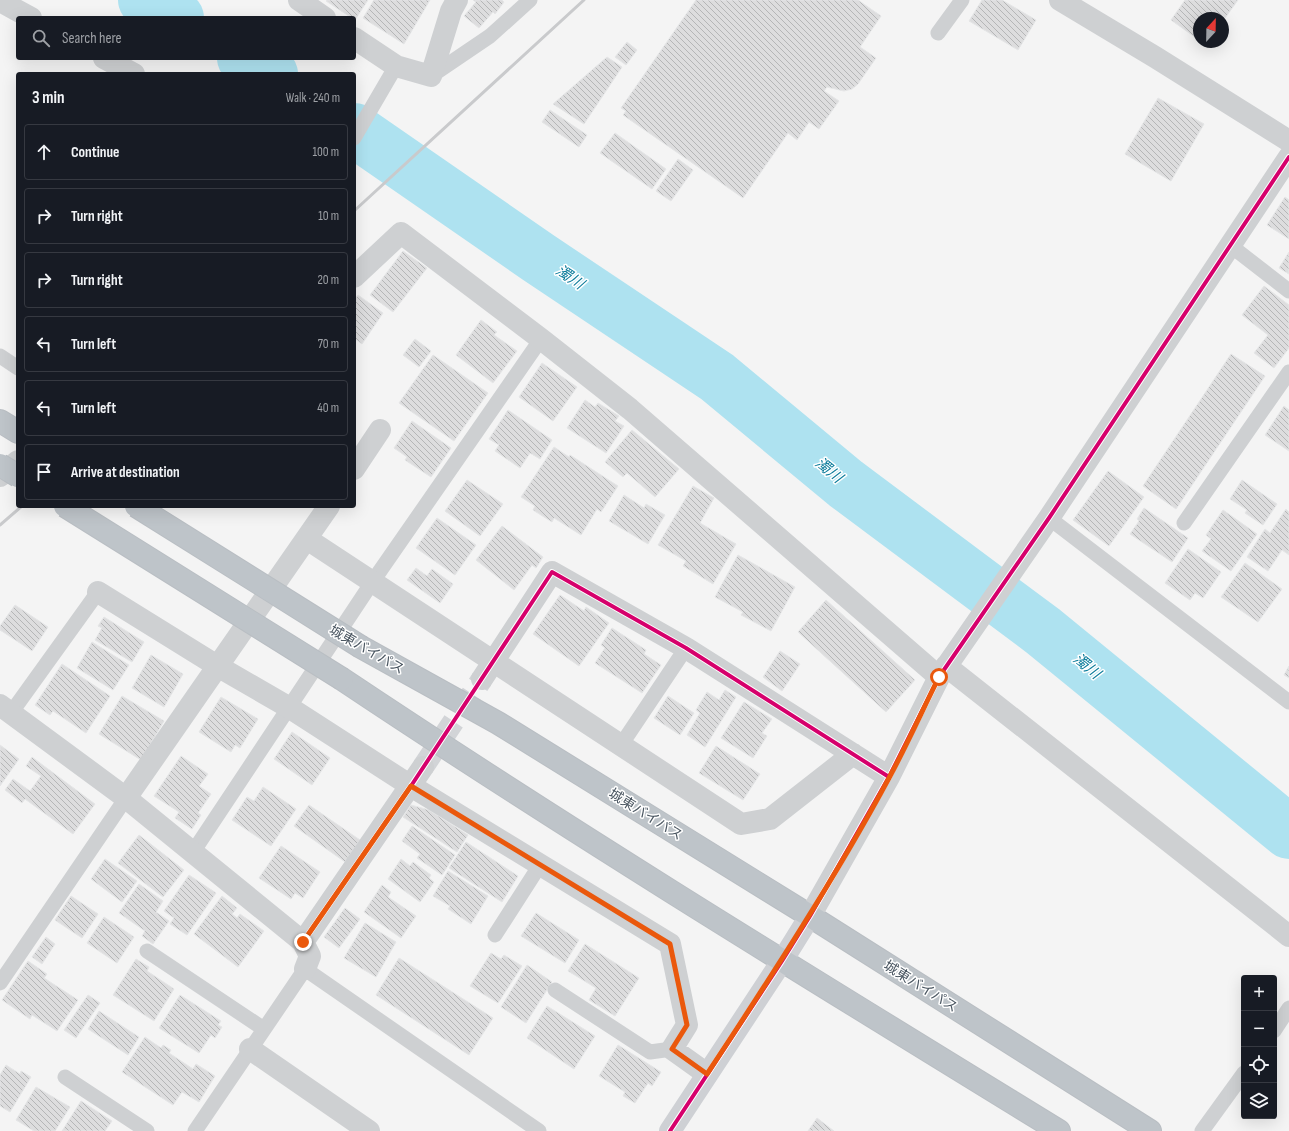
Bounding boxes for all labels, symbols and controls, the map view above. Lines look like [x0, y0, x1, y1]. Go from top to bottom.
north arrow [1193, 12, 1229, 48]
search box [16, 16, 356, 60]
icon: search [30, 27, 52, 49]
text: Search here [62, 29, 122, 48]
text: 3 min [32, 88, 65, 108]
text: Walk · 240 m [286, 90, 340, 106]
icon: ahead [33, 141, 55, 163]
text: Continue [71, 143, 120, 162]
text: 100 m [312, 144, 339, 160]
icon: right [33, 205, 55, 227]
text: Turn right [71, 207, 123, 226]
text: 10 m [318, 208, 339, 224]
water label: 濁川 [552, 261, 589, 295]
icon: right [33, 269, 55, 291]
text: Turn right [71, 271, 123, 290]
text: 20 m [317, 272, 339, 288]
icon: left [33, 333, 55, 355]
text: Turn left [71, 335, 116, 354]
text: 70 m [318, 336, 339, 352]
icon: left [33, 397, 55, 419]
text: Turn left [71, 399, 116, 418]
text: 40 m [317, 400, 339, 416]
water label: 濁川 [811, 454, 848, 488]
icon: arrive [33, 461, 55, 483]
text: Arrive at destination [71, 463, 180, 482]
street label: 城東バイパス [326, 621, 407, 678]
water label: 濁川 [1069, 650, 1106, 684]
route start [930, 668, 948, 686]
street label: 城東バイパス [606, 785, 686, 844]
route end [294, 933, 312, 951]
street label: 城東バイパス [881, 957, 961, 1016]
map controls [1241, 975, 1277, 1119]
button: + [1241, 975, 1277, 1011]
button: − [1241, 1011, 1277, 1047]
button: locate [1241, 1047, 1277, 1083]
button: layers [1241, 1083, 1277, 1119]

